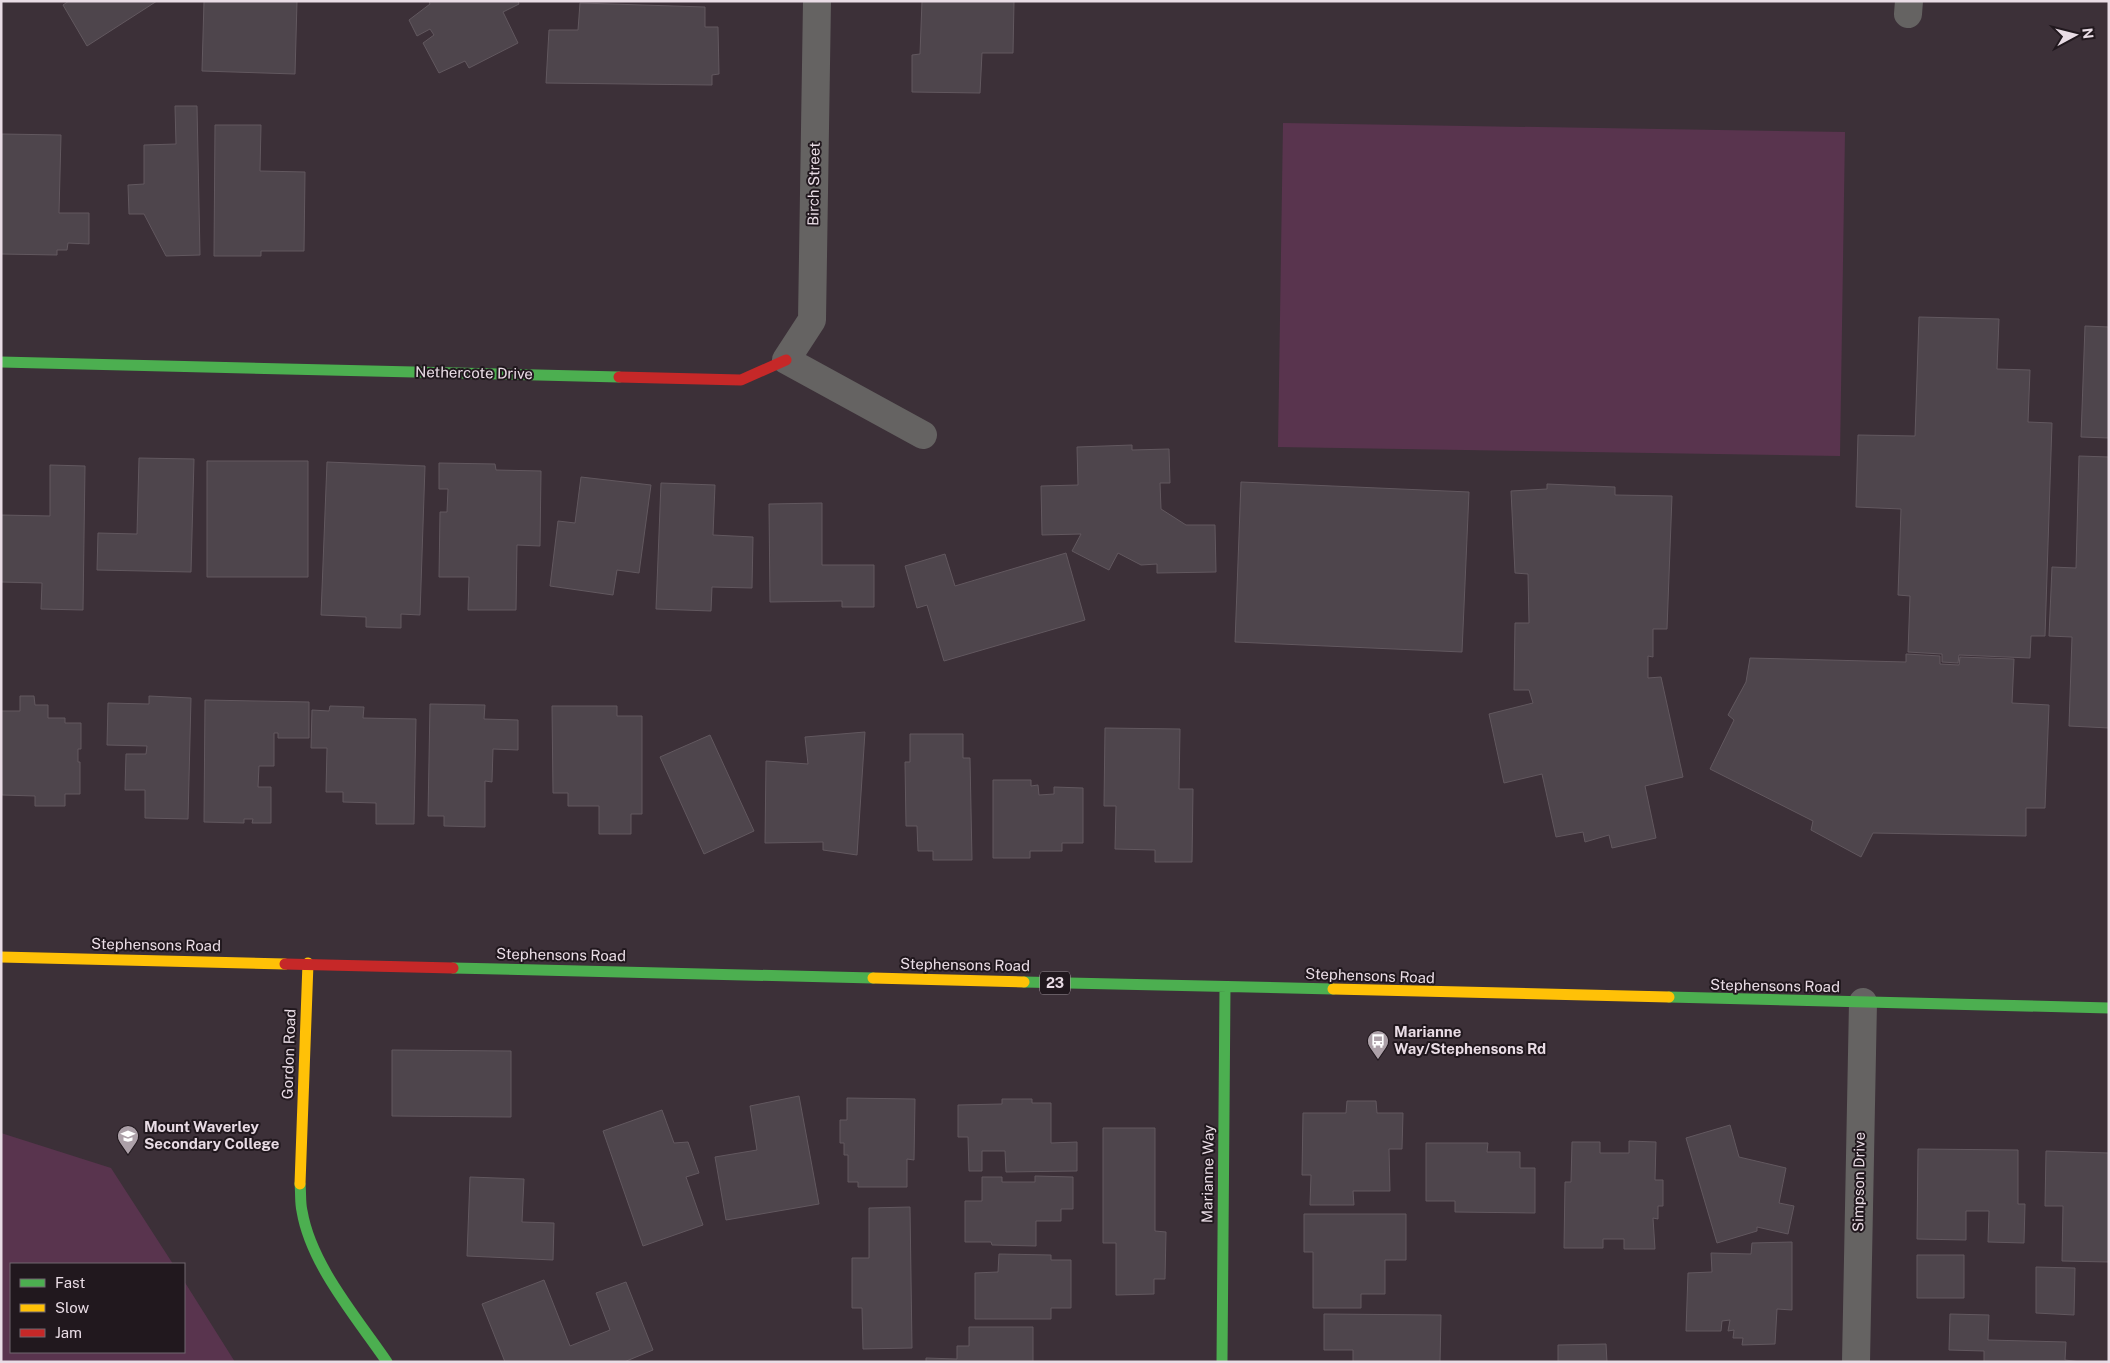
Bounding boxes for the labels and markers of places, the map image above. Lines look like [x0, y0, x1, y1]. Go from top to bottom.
place label: Marianne Way/Stephensons Rd [1394, 1023, 1546, 1057]
bus stop icon: Marianne Way/Stephensons Rd [1366, 1029, 1390, 1060]
place label: Mount Waverley Secondary College [144, 1118, 279, 1152]
school or university icon: Mount Waverley Secondary College [116, 1124, 140, 1155]

